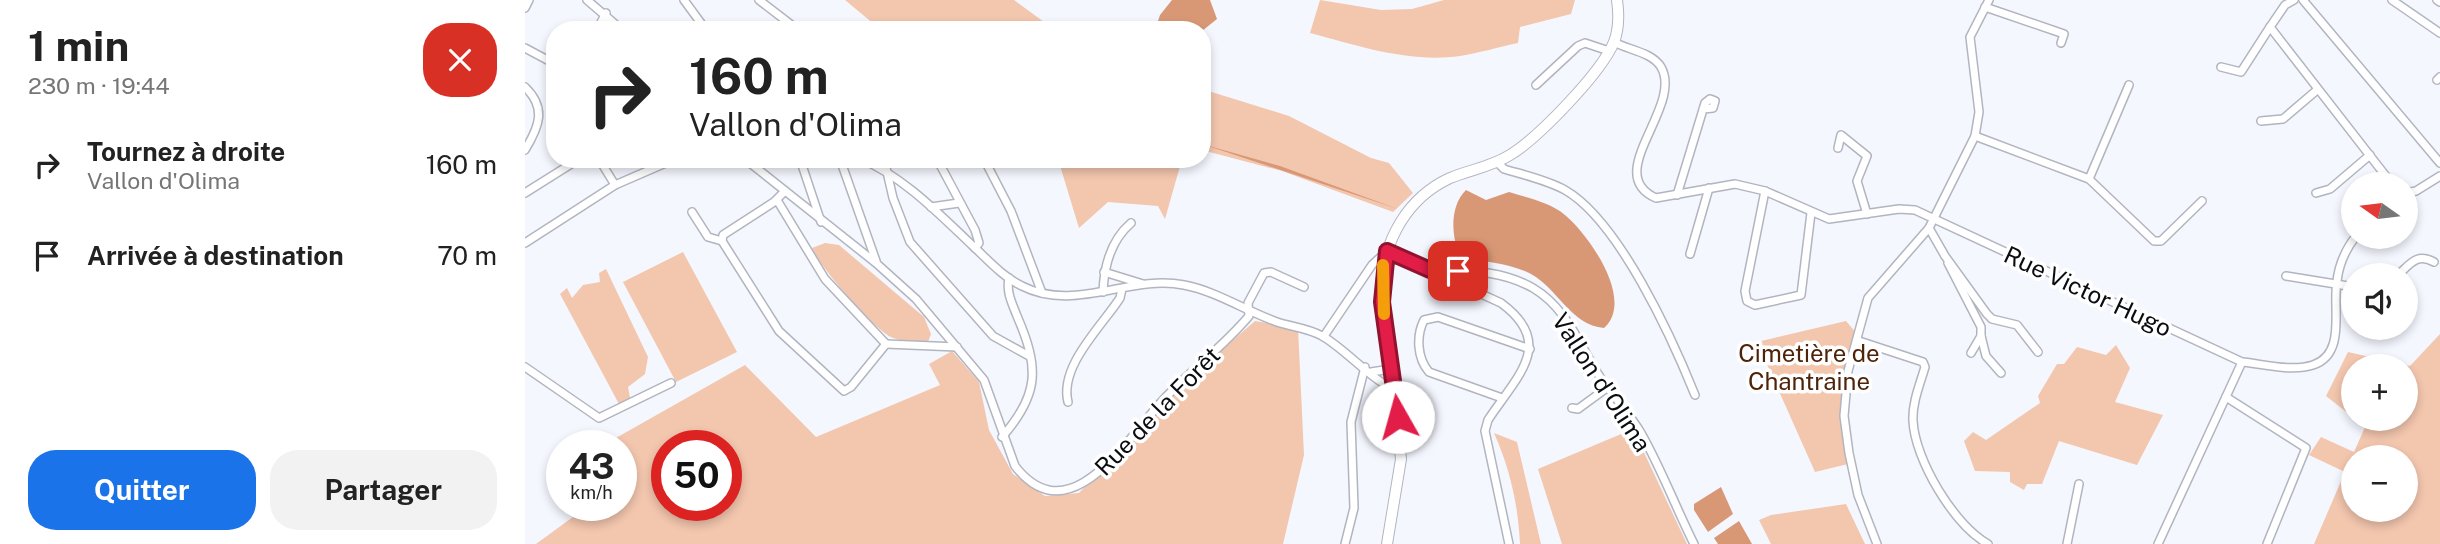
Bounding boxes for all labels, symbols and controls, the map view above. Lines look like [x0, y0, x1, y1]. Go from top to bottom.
text: 1 min [28, 21, 129, 70]
button: close [423, 23, 497, 97]
text: 160 m [689, 47, 829, 105]
icon: right [574, 49, 665, 140]
text: 230 m · 19:44 [28, 72, 170, 99]
text: Vallon d'Olima [689, 106, 902, 143]
text: Tournez à droite [87, 136, 285, 167]
icon: right [28, 146, 66, 184]
text: 160 m [426, 149, 497, 180]
text: Vallon d'Olima [87, 167, 240, 194]
north arrow [2341, 172, 2419, 248]
map controls [2341, 172, 2418, 522]
icon: arrive [28, 237, 66, 275]
text: Arrivée à destination [87, 240, 344, 271]
text: 70 m [437, 240, 497, 271]
street label: Rue Victor Hugo [2000, 240, 2176, 342]
pin [1428, 241, 1488, 301]
icon: arrive [1439, 252, 1477, 290]
button: sound [2341, 263, 2418, 340]
street label: Vallon d'Olima [1547, 307, 1657, 457]
park label: Cimetière de Chantraine [1738, 339, 1880, 395]
street label: Rue de la Forêt [1089, 341, 1225, 481]
button: + [2341, 354, 2418, 431]
position arrow [1361, 380, 1435, 454]
speed limit sign: 50 [651, 430, 742, 521]
button: − [2341, 445, 2418, 522]
text: 43 [568, 446, 615, 487]
button: Quitter [28, 450, 256, 530]
button: Partager [270, 450, 497, 530]
text: km/h [570, 482, 613, 503]

